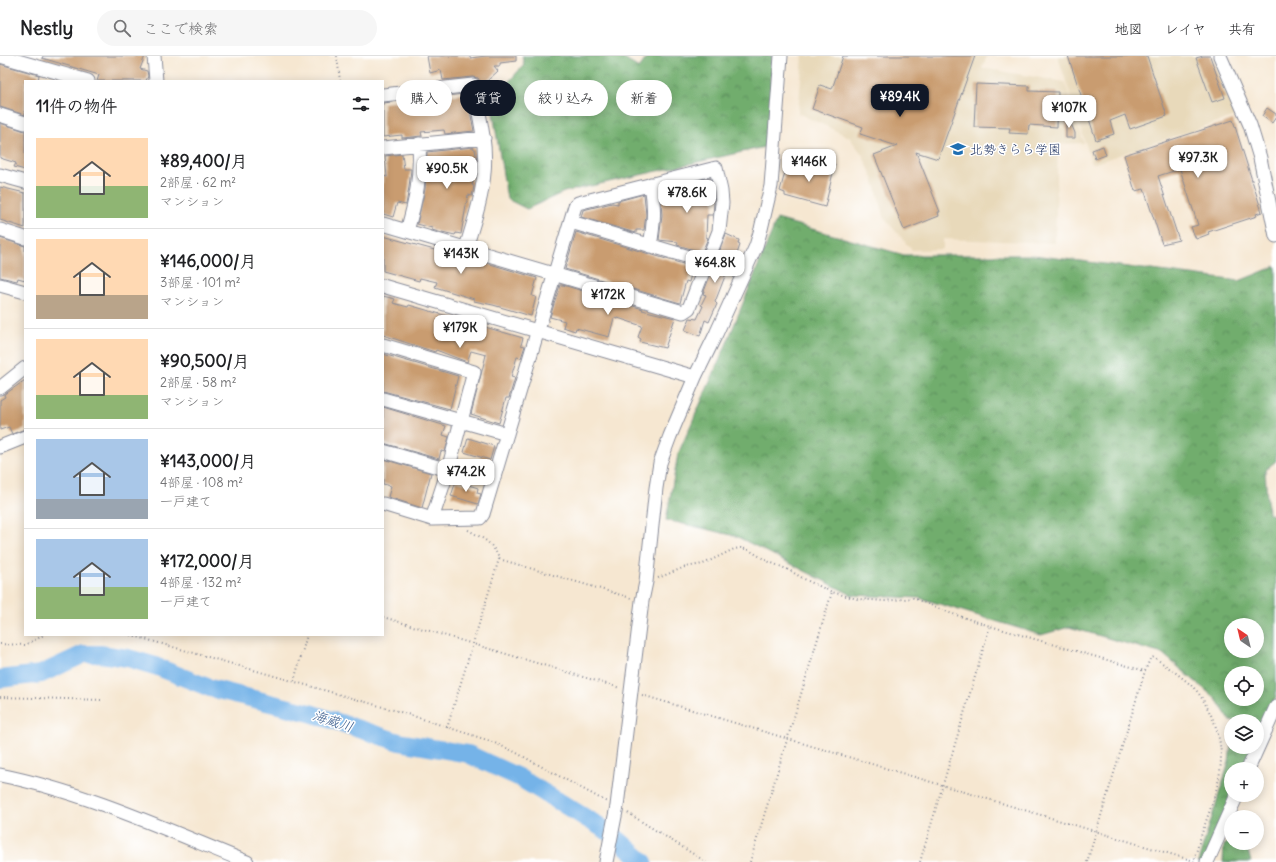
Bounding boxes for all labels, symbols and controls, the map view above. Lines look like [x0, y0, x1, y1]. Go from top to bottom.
search box [97, 10, 377, 46]
text: Nestly [20, 16, 73, 40]
icon: search [111, 17, 133, 39]
text: ここで検索 [143, 19, 218, 38]
text: 地図 [1115, 20, 1143, 38]
text: レイヤ [1165, 20, 1206, 38]
text: 共有 [1228, 20, 1256, 38]
chip: 購入 [396, 80, 452, 116]
chip: 賃貸 [460, 80, 516, 116]
chip: 絞り込み [524, 80, 608, 116]
chip: 新着 [616, 80, 672, 116]
pin: ¥89.4K [867, 84, 933, 118]
text: ¥89.4K [880, 88, 920, 105]
icon: filters [350, 93, 372, 115]
text: 11件の物件 [36, 95, 118, 117]
pin: ¥107K [1041, 95, 1097, 129]
text: ¥107K [1051, 99, 1087, 116]
school or university icon: 北勢きらら学園 [949, 140, 967, 158]
place label: 北勢きらら学園 [970, 141, 1061, 158]
pin: ¥97.3K [1165, 145, 1231, 179]
pin: ¥146K [781, 149, 837, 183]
text: ¥97.3K [1178, 149, 1218, 166]
text: ¥89,400/月 [160, 150, 248, 172]
text: ¥146K [791, 153, 827, 170]
icon: home [68, 154, 116, 202]
pin: ¥90.5K [414, 156, 480, 190]
text: ¥90.5K [426, 160, 468, 177]
text: 2部屋 · 62 m² [160, 174, 236, 191]
pin: ¥78.6K [654, 180, 720, 214]
text: ¥78.6K [667, 184, 707, 201]
text: マンション [160, 193, 224, 210]
pin: ¥143K [433, 241, 489, 275]
text: ¥143K [443, 245, 479, 262]
text: ¥146,000/月 [160, 250, 256, 272]
pin: ¥64.8K [682, 250, 748, 284]
text: ¥64.8K [695, 254, 735, 271]
icon: home [68, 255, 116, 303]
text: 3部屋 · 101 m² [160, 274, 241, 291]
pin: ¥172K [580, 282, 636, 316]
text: ¥172K [591, 286, 625, 303]
text: マンション [160, 293, 224, 310]
pin: ¥179K [432, 315, 488, 349]
text: ¥179K [443, 319, 477, 336]
text: ¥90,500/月 [160, 350, 250, 372]
icon: home [68, 355, 116, 403]
text: 2部屋 · 58 m² [160, 374, 237, 391]
text: マンション [160, 393, 224, 410]
text: ¥143,000/月 [160, 450, 256, 472]
icon: home [68, 455, 116, 503]
pin: ¥74.2K [433, 459, 499, 493]
text: ¥74.2K [446, 463, 486, 480]
text: 4部屋 · 108 m² [160, 474, 243, 491]
text: 一戸建て [160, 493, 212, 510]
text: ¥172,000/月 [160, 550, 254, 572]
icon: home [68, 555, 116, 603]
text: 4部屋 · 132 m² [160, 574, 242, 591]
text: 一戸建て [160, 593, 212, 610]
north arrow [1224, 618, 1264, 658]
map controls [1224, 618, 1264, 850]
button: locate [1224, 666, 1264, 706]
water label: 海蔵川 [310, 706, 356, 736]
button: layers [1224, 714, 1264, 754]
button: + [1224, 762, 1264, 802]
button: − [1224, 810, 1264, 850]

